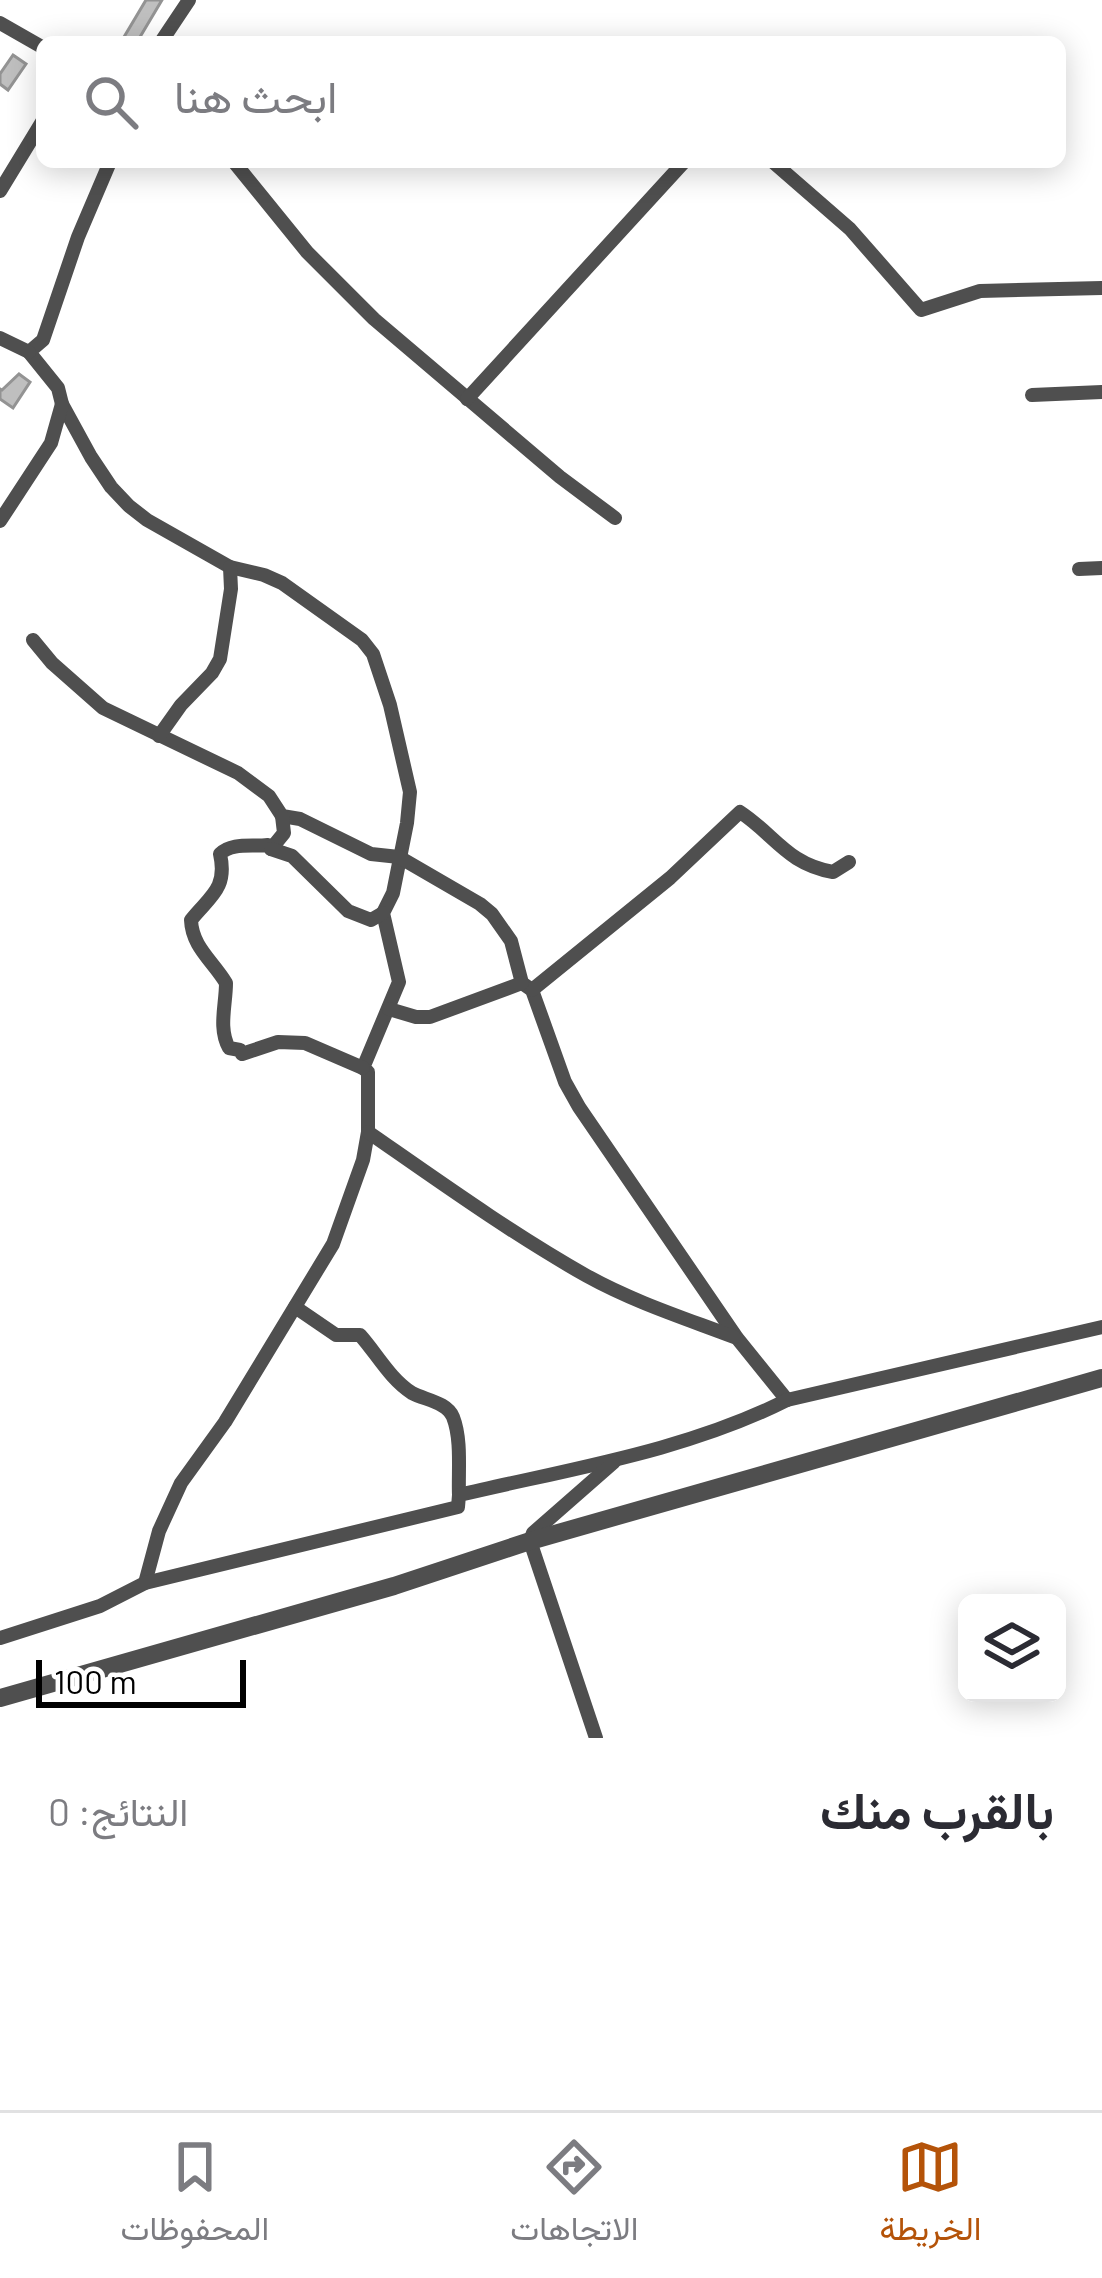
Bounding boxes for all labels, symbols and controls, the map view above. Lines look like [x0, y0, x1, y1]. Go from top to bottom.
search box [36, 36, 1066, 168]
text: ابحث هنا [174, 68, 337, 122]
icon: search [78, 69, 144, 135]
map controls [958, 1594, 1066, 1702]
button: layers [958, 1594, 1066, 1702]
scale bar [36, 1654, 246, 1707]
text: 100 m [54, 1661, 137, 1701]
text: بالقرب منك [820, 1778, 1054, 1839]
text: النتائج: 0 [48, 1787, 188, 1834]
tab: المحفوظات [121, 2134, 269, 2258]
tab: الاتجاهات [510, 2134, 638, 2258]
tab: الخريطة [879, 2134, 981, 2258]

